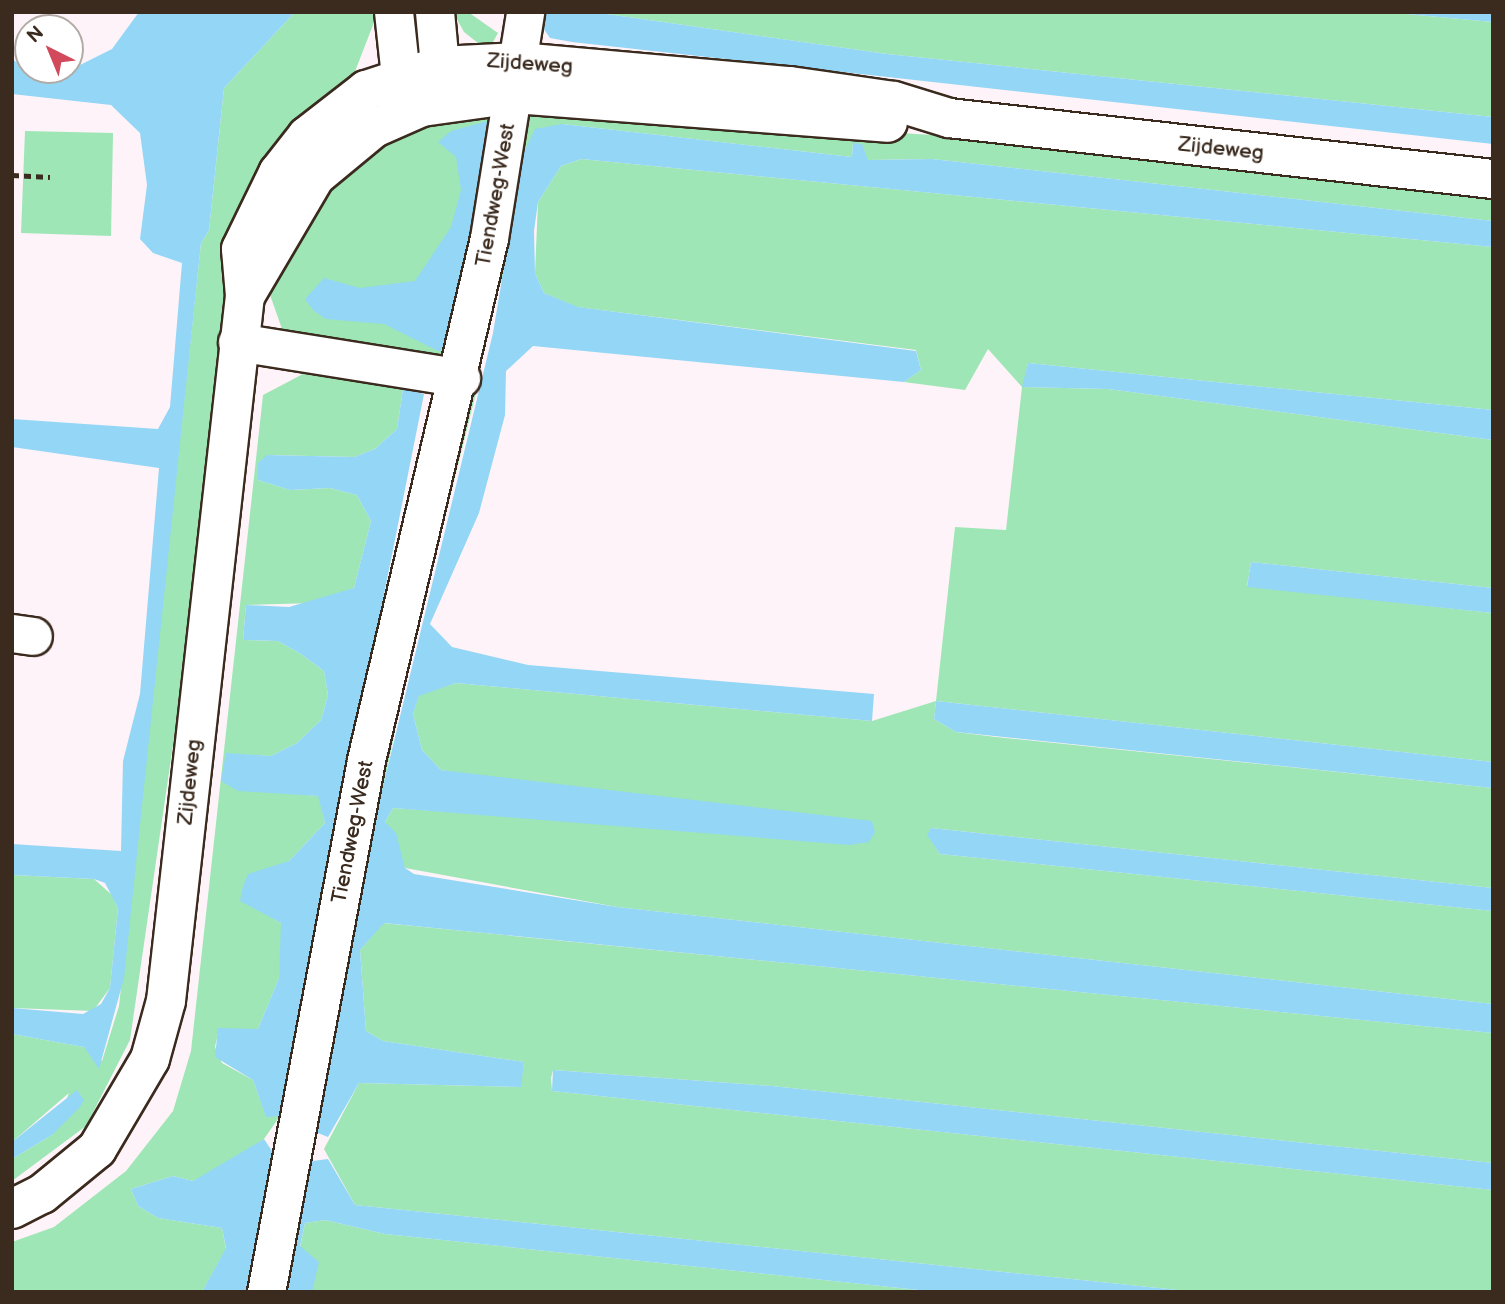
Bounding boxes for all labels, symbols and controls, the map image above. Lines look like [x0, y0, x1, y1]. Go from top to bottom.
north arrow [14, 14, 84, 84]
text: N [23, 21, 49, 48]
street label: Zijdeweg [486, 48, 574, 80]
street label: Tiendweg-West [471, 121, 521, 269]
street label: Zijdeweg [1177, 132, 1265, 166]
street label: Zijdeweg [173, 738, 207, 826]
street label: Tiendweg-West [327, 758, 379, 906]

